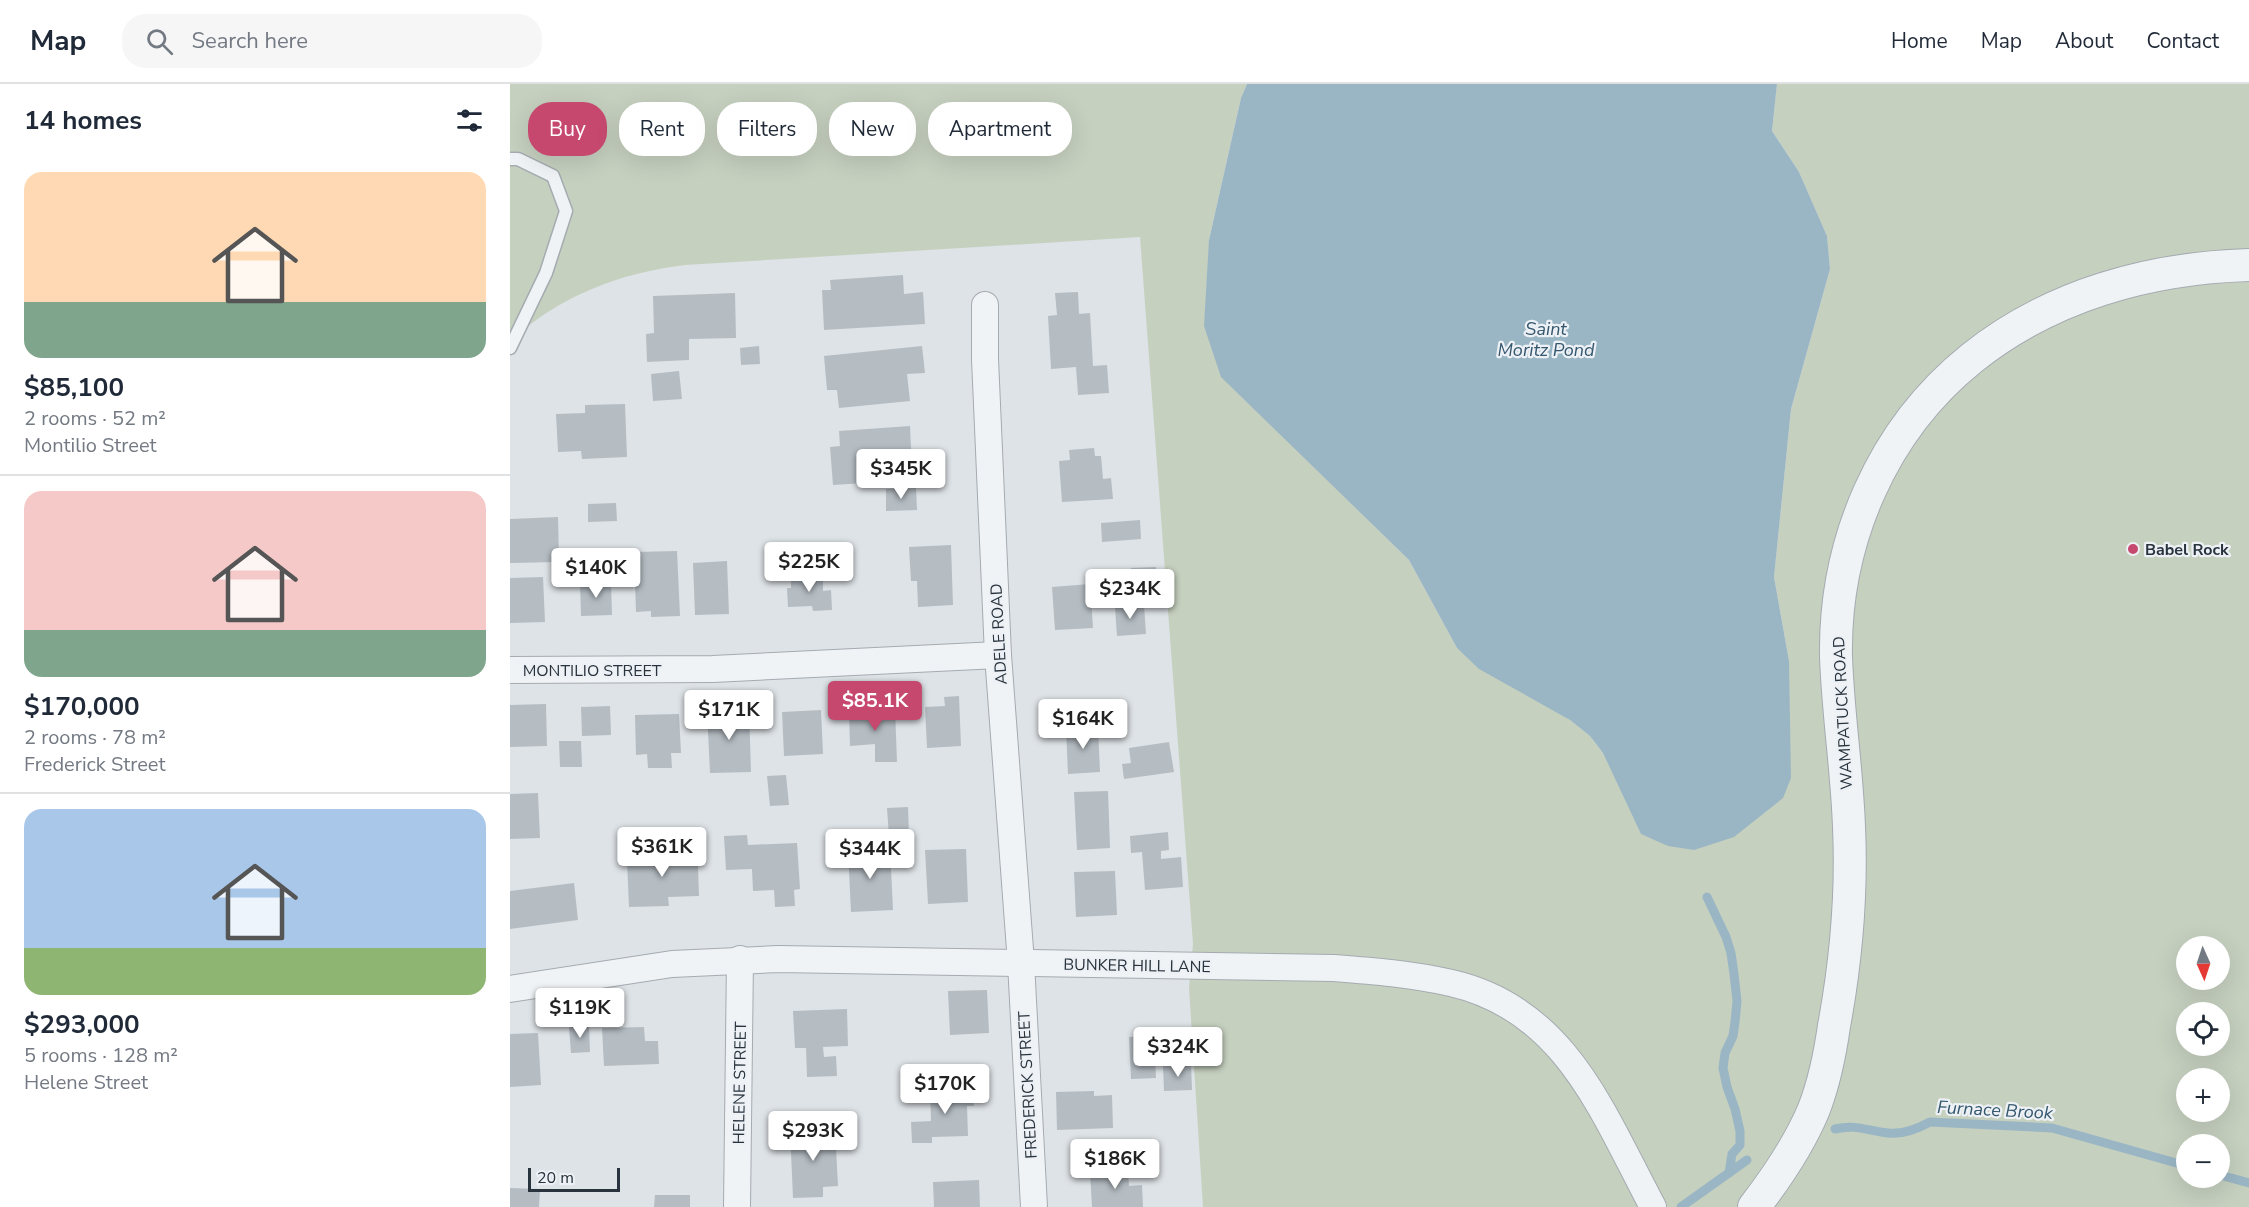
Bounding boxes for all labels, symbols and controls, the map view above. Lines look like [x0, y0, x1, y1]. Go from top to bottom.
search box [122, 14, 542, 68]
text: Map [30, 22, 86, 60]
icon: search [143, 25, 176, 58]
text: Search here [191, 26, 308, 56]
text: Home [1891, 27, 1948, 55]
text: Map [1981, 27, 2022, 55]
text: About [2055, 27, 2113, 55]
text: Contact [2146, 27, 2219, 55]
chip: Buy [528, 102, 607, 156]
chip: Rent [619, 102, 705, 156]
chip: Filters [717, 102, 817, 156]
chip: New [829, 102, 916, 156]
chip: Apartment [928, 102, 1072, 156]
text: 14 homes [24, 103, 142, 138]
icon: filters [453, 104, 486, 137]
icon: home [201, 211, 309, 319]
water label: Saint Moritz Pond [1497, 317, 1595, 362]
text: $85,100 [24, 370, 124, 405]
text: 2 rooms · 52 m² [24, 405, 166, 432]
text: Montilio Street [24, 432, 157, 459]
pin: $345K [859, 449, 943, 500]
text: $345K [870, 455, 932, 482]
icon: home [201, 530, 309, 638]
place label: Babel Rock [2145, 539, 2229, 561]
pin: $225K [767, 542, 851, 593]
marker: Babel Rock [2126, 542, 2140, 556]
pin: $140K [554, 548, 638, 599]
text: $225K [778, 548, 840, 575]
text: $140K [565, 554, 627, 581]
pin: $234K [1088, 569, 1172, 620]
text: $234K [1099, 575, 1161, 602]
street label: ADELE ROAD [985, 583, 1013, 685]
street label: WAMPATUCK ROAD [1828, 636, 1858, 790]
street label: MONTILIO STREET [523, 660, 662, 682]
pin: $85.1K [826, 681, 924, 732]
text: $85.1K [842, 687, 908, 714]
text: $170,000 [24, 689, 140, 724]
pin: $171K [687, 690, 771, 741]
text: $171K [698, 696, 760, 723]
pin: $164K [1041, 699, 1125, 750]
text: $164K [1052, 705, 1114, 732]
text: 2 rooms · 78 m² [24, 724, 166, 751]
text: Frederick Street [24, 751, 166, 778]
pin: $361K [620, 827, 704, 878]
pin: $344K [828, 829, 912, 880]
text: $361K [631, 833, 693, 860]
text: $344K [839, 835, 901, 862]
icon: home [201, 848, 309, 956]
north arrow [2176, 936, 2230, 990]
map controls [2176, 936, 2230, 1188]
street label: BUNKER HILL LANE [1063, 954, 1211, 978]
pin: $119K [538, 988, 622, 1039]
text: $119K [549, 994, 611, 1021]
button: locate [2176, 1002, 2230, 1056]
text: $293,000 [24, 1007, 140, 1042]
street label: FREDERICK STREET [1013, 1010, 1043, 1159]
street label: HELENE STREET [728, 1021, 752, 1145]
pin: $324K [1136, 1027, 1220, 1078]
text: $324K [1147, 1033, 1209, 1060]
text: 5 rooms · 128 m² [24, 1042, 178, 1069]
pin: $170K [903, 1064, 987, 1115]
button: + [2176, 1068, 2230, 1122]
text: Helene Street [24, 1069, 148, 1096]
text: $170K [914, 1070, 976, 1097]
water label: Furnace Brook [1937, 1095, 2054, 1125]
pin: $293K [771, 1111, 855, 1162]
text: $293K [782, 1117, 844, 1144]
button: − [2176, 1134, 2230, 1188]
pin: $186K [1073, 1139, 1157, 1190]
text: $186K [1084, 1145, 1146, 1172]
scale bar [528, 1165, 620, 1192]
text: 20 m [537, 1167, 574, 1189]

